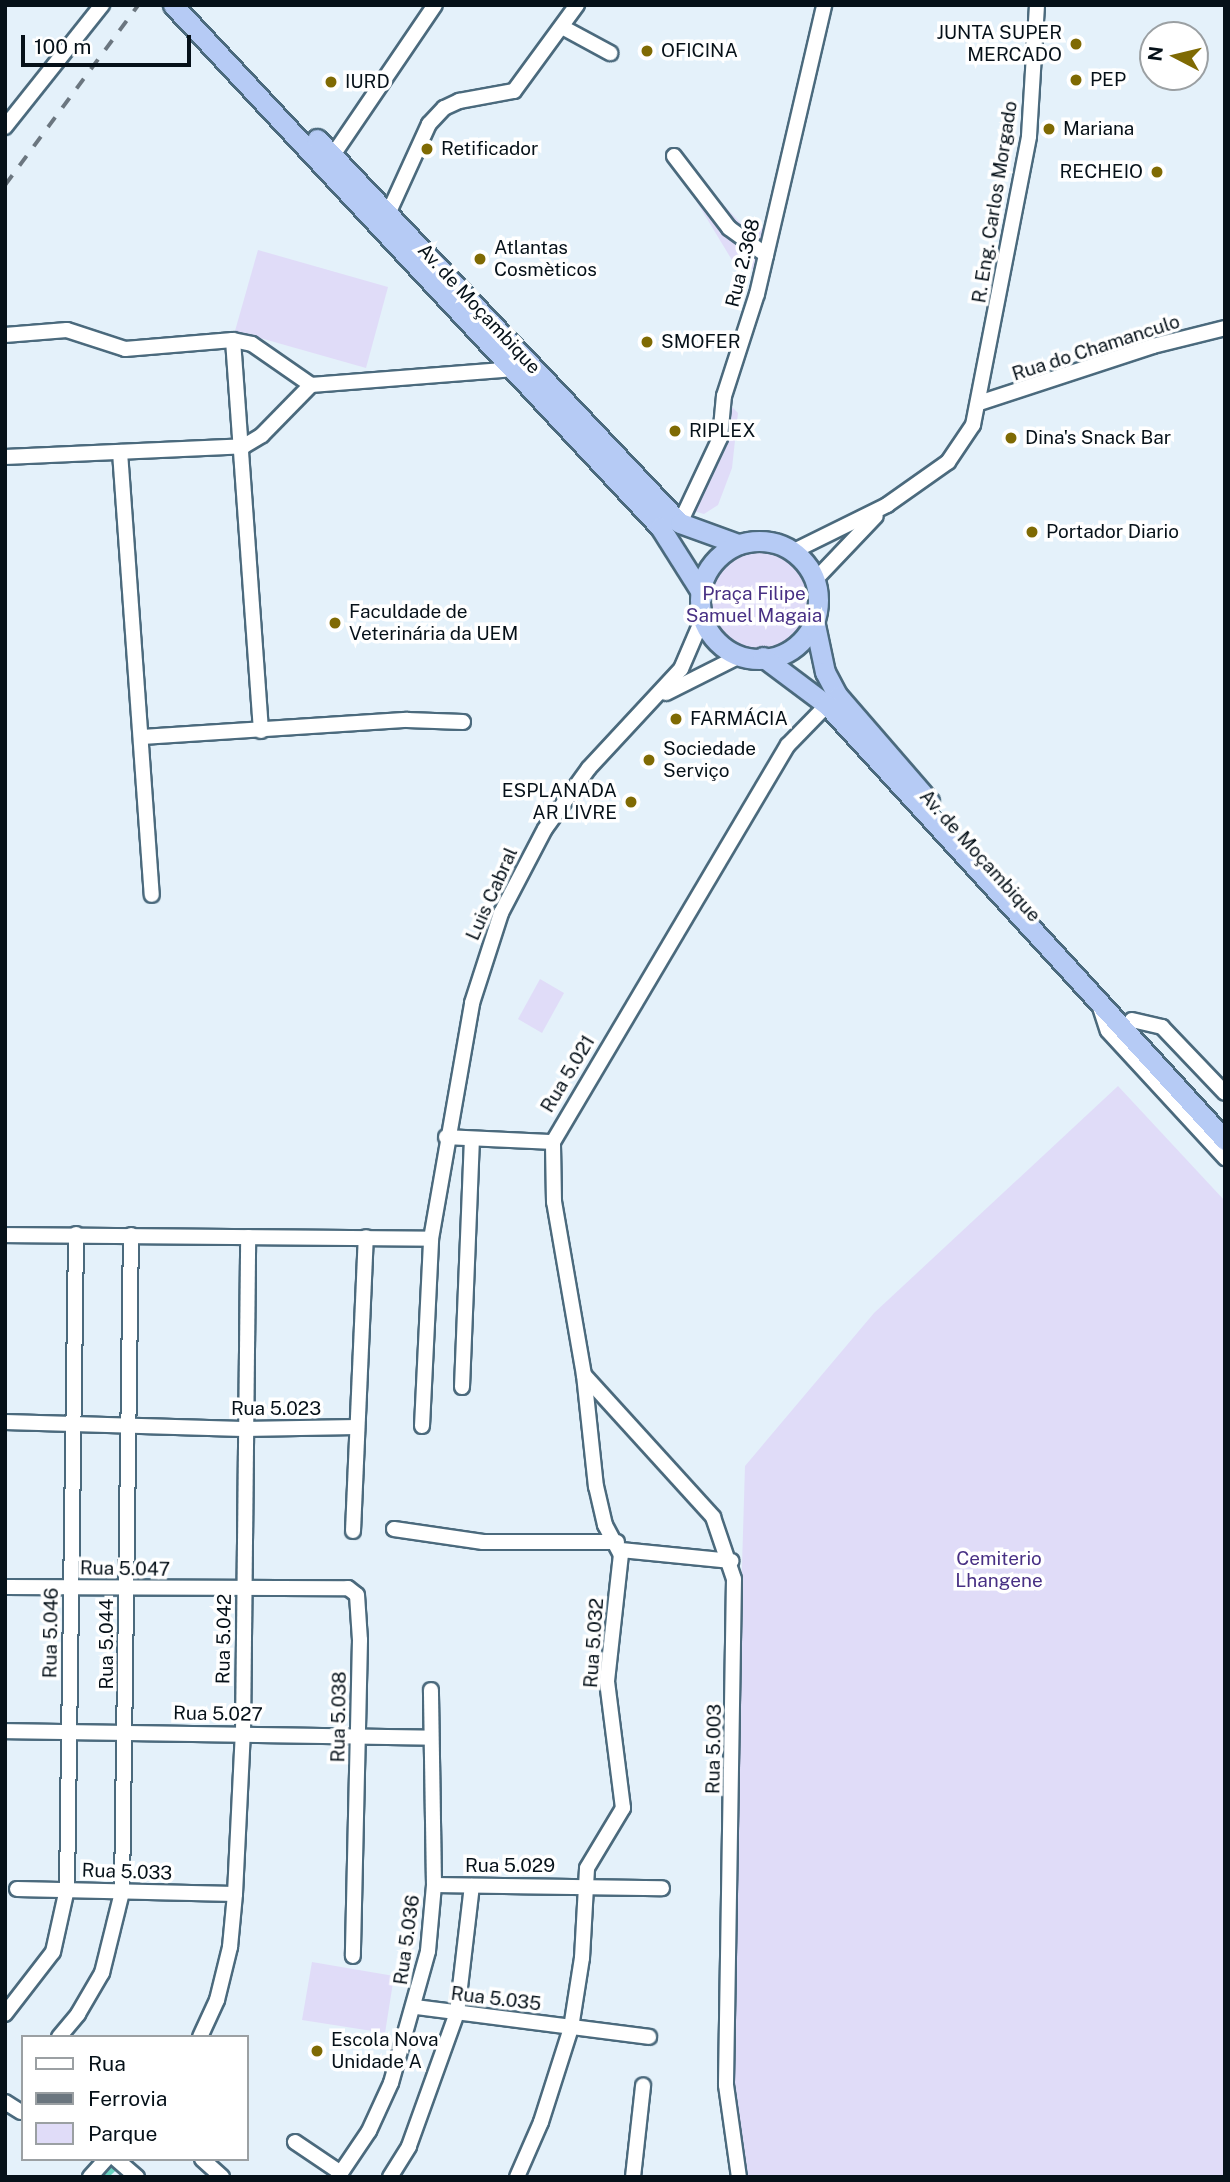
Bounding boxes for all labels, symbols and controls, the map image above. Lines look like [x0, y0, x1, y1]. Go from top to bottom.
scale bar [24, 21, 194, 65]
north arrow [1139, 21, 1209, 91]
place label: JUNTA SUPER MERCADO [936, 22, 1062, 66]
text: 100 m [34, 34, 91, 59]
marker: JUNTA SUPER MERCADO [1068, 36, 1084, 52]
place label: OFICINA [661, 40, 738, 62]
marker: OFICINA [639, 43, 655, 59]
text: N [1143, 45, 1167, 62]
place label: PEP [1090, 69, 1126, 91]
place label: IURD [345, 71, 390, 93]
marker: PEP [1068, 72, 1084, 88]
marker: IURD [323, 74, 339, 90]
street label: R. Eng. Carlos Morgado [968, 99, 1022, 305]
place label: Mariana [1063, 118, 1134, 140]
marker: Mariana [1041, 121, 1057, 137]
place label: Retificador [441, 138, 538, 160]
marker: Retificador [419, 141, 435, 157]
place label: RECHEIO [1060, 161, 1143, 183]
marker: RECHEIO [1149, 164, 1165, 180]
street label: Rua 2.368 [721, 216, 765, 310]
place label: Atlantas Cosmèticos [494, 237, 597, 281]
street label: Av. de Moçambique [413, 239, 545, 379]
marker: Atlantas Cosmèticos [472, 251, 488, 267]
street label: Rua do Chamanculo [1009, 310, 1183, 386]
place label: SMOFER [661, 331, 740, 353]
marker: SMOFER [639, 334, 655, 350]
place label: RIPLEX [689, 420, 756, 442]
marker: RIPLEX [667, 423, 683, 439]
place label: Dina's Snack Bar [1025, 427, 1171, 449]
marker: Dina's Snack Bar [1003, 430, 1019, 446]
place label: Portador Diario [1046, 521, 1179, 543]
marker: Portador Diario [1024, 524, 1040, 540]
park label: Praça Filipe Samuel Magaia [686, 583, 822, 627]
place label: Faculdade de Veterinária da UEM [349, 601, 519, 645]
marker: Faculdade de Veterinária da UEM [327, 615, 343, 631]
place label: FARMÁCIA [690, 708, 788, 730]
marker: FARMÁCIA [668, 711, 684, 727]
place label: Sociedade Serviço [663, 738, 756, 782]
marker: Sociedade Serviço [641, 752, 657, 768]
place label: ESPLANADA AR LIVRE [502, 780, 617, 824]
street label: Av. de Moçambique [915, 785, 1045, 927]
marker: ESPLANADA AR LIVRE [623, 794, 639, 810]
street label: Luis Cabral [461, 844, 523, 944]
street label: Rua 5.021 [536, 1031, 600, 1117]
street label: Rua 5.023 [231, 1398, 321, 1420]
park label: Cemiterio Lhangene [955, 1548, 1043, 1592]
street label: Rua 5.047 [80, 1557, 170, 1581]
street label: Rua 5.046 [39, 1587, 63, 1679]
street label: Rua 5.042 [212, 1594, 236, 1684]
street label: Rua 5.032 [579, 1597, 609, 1689]
street label: Rua 5.044 [96, 1599, 118, 1689]
street label: Rua 5.038 [327, 1671, 351, 1763]
street label: Rua 5.027 [173, 1702, 263, 1726]
street label: Rua 5.003 [702, 1704, 726, 1794]
street label: Rua 5.029 [465, 1855, 555, 1877]
street label: Rua 5.033 [81, 1859, 173, 1885]
street label: Rua 5.036 [389, 1894, 425, 1986]
street label: Rua 5.035 [449, 1982, 543, 2016]
place label: Escola Nova Unidade A [331, 2029, 439, 2073]
legend [21, 2035, 248, 2161]
marker: Escola Nova Unidade A [309, 2043, 325, 2059]
text: Rua [88, 2051, 126, 2076]
text: Ferrovia [88, 2086, 167, 2111]
text: Parque [88, 2121, 157, 2146]

